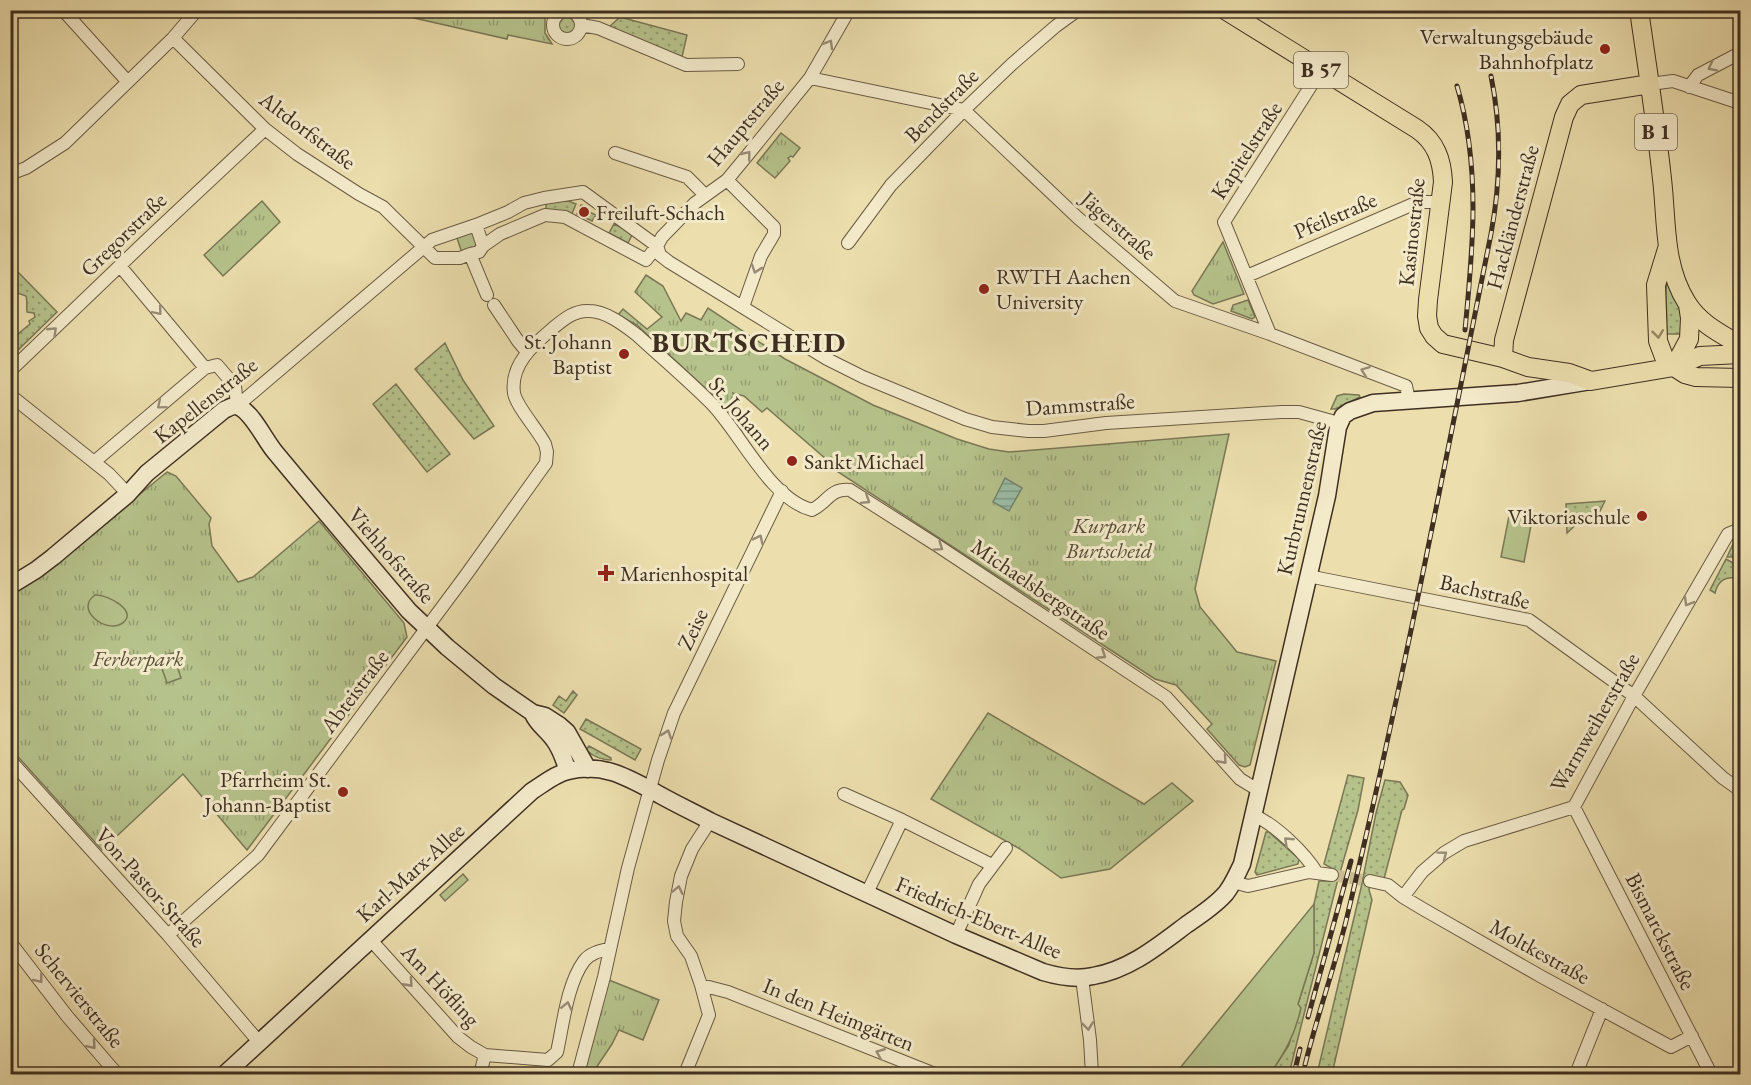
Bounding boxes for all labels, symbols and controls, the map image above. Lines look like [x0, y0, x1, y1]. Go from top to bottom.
place label: Verwaltungsgebäude Bahnhofplatz [1420, 22, 1594, 76]
one-way arrow [822, 40, 834, 50]
marker: Verwaltungsgebäude Bahnhofplatz [1598, 42, 1612, 56]
road number: B 57 [1294, 52, 1348, 88]
one-way arrow [1708, 60, 1719, 72]
street label: Bendstraße [898, 62, 985, 149]
street label: Hauptstraße [700, 72, 791, 172]
street label: Altdorfstraße [253, 84, 362, 176]
street label: Kapitelstraße [1204, 95, 1289, 205]
road number: B 1 [1635, 114, 1677, 150]
street label: Hackländerstraße [1479, 141, 1546, 293]
one-way arrow [740, 151, 751, 162]
street label: Kasinostraße [1391, 176, 1432, 288]
street label: Jägerstraße [1073, 183, 1163, 267]
street label: Pfeilstraße [1289, 185, 1382, 246]
street label: Gregorstraße [74, 186, 173, 283]
place label: Freiluft-Schach [596, 198, 725, 227]
marker: Freiluft-Schach [577, 205, 591, 219]
place label: RWTH Aachen University [996, 262, 1131, 316]
one-way arrow [751, 263, 763, 274]
marker: RWTH Aachen University [977, 282, 991, 296]
one-way arrow [150, 304, 161, 315]
district label: BURTSCHEID [651, 324, 847, 360]
one-way arrow [45, 327, 56, 338]
place label: St. Johann Baptist [524, 327, 612, 381]
one-way arrow [1651, 329, 1664, 338]
marker: St. Johann Baptist [617, 347, 631, 361]
street label: Kapellenstraße [147, 350, 264, 450]
one-way arrow [1361, 365, 1371, 378]
street label: St. Johann [702, 370, 781, 457]
street label: Dammstraße [1024, 386, 1136, 423]
one-way arrow [157, 398, 168, 409]
street label: Kurbrunnenstraße [1270, 418, 1333, 578]
place label: Sankt Michael [804, 447, 924, 476]
marker: Sankt Michael [785, 454, 799, 468]
one-way arrow [860, 493, 870, 505]
street label: Viehhofstraße [342, 501, 442, 610]
place label: Viktoriaschule [1508, 502, 1630, 531]
marker: Viktoriaschule [1635, 509, 1649, 523]
park label: Kurpark Burtscheid [1065, 511, 1153, 565]
street label: Michaelsbergstraße [966, 532, 1116, 647]
one-way arrow [751, 534, 763, 545]
one-way arrow [933, 540, 944, 551]
place label: Marienhospital [620, 559, 748, 588]
marker: Marienhospital [597, 564, 615, 582]
street label: Bachstraße [1437, 567, 1533, 616]
one-way arrow [1684, 596, 1695, 606]
street label: Zeise [670, 603, 715, 655]
street label: Abteistraße [313, 643, 395, 740]
park label: Ferberpark [91, 644, 184, 673]
street label: Warmweiherstraße [1543, 647, 1646, 797]
one-way arrow [1095, 648, 1106, 659]
one-way arrow [660, 729, 673, 740]
one-way arrow [1216, 753, 1227, 764]
place label: Pfarrheim St. Johann-Baptist [202, 765, 331, 819]
marker: Pfarrheim St. Johann-Baptist [336, 785, 350, 799]
street label: Karl-Marx-Allee [350, 816, 471, 929]
street label: Von-Pastor-Straße [89, 821, 213, 954]
one-way arrow [1284, 837, 1295, 848]
one-way arrow [1436, 851, 1447, 862]
street label: Bismarckstraße [1619, 868, 1703, 995]
street label: Friedrich-Ebert-Allee [891, 869, 1067, 966]
one-way arrow [671, 886, 684, 896]
street label: Moltkestraße [1484, 912, 1596, 991]
street label: Schervierstraße [28, 937, 131, 1054]
street label: Am Höfling [394, 937, 487, 1033]
street label: In den Heimgärten [759, 971, 919, 1058]
one-way arrow [31, 972, 42, 983]
one-way arrow [402, 976, 413, 987]
one-way arrow [560, 1001, 573, 1011]
one-way arrow [1081, 1022, 1094, 1031]
one-way arrow [85, 1038, 96, 1049]
one-way arrow [875, 1048, 886, 1060]

